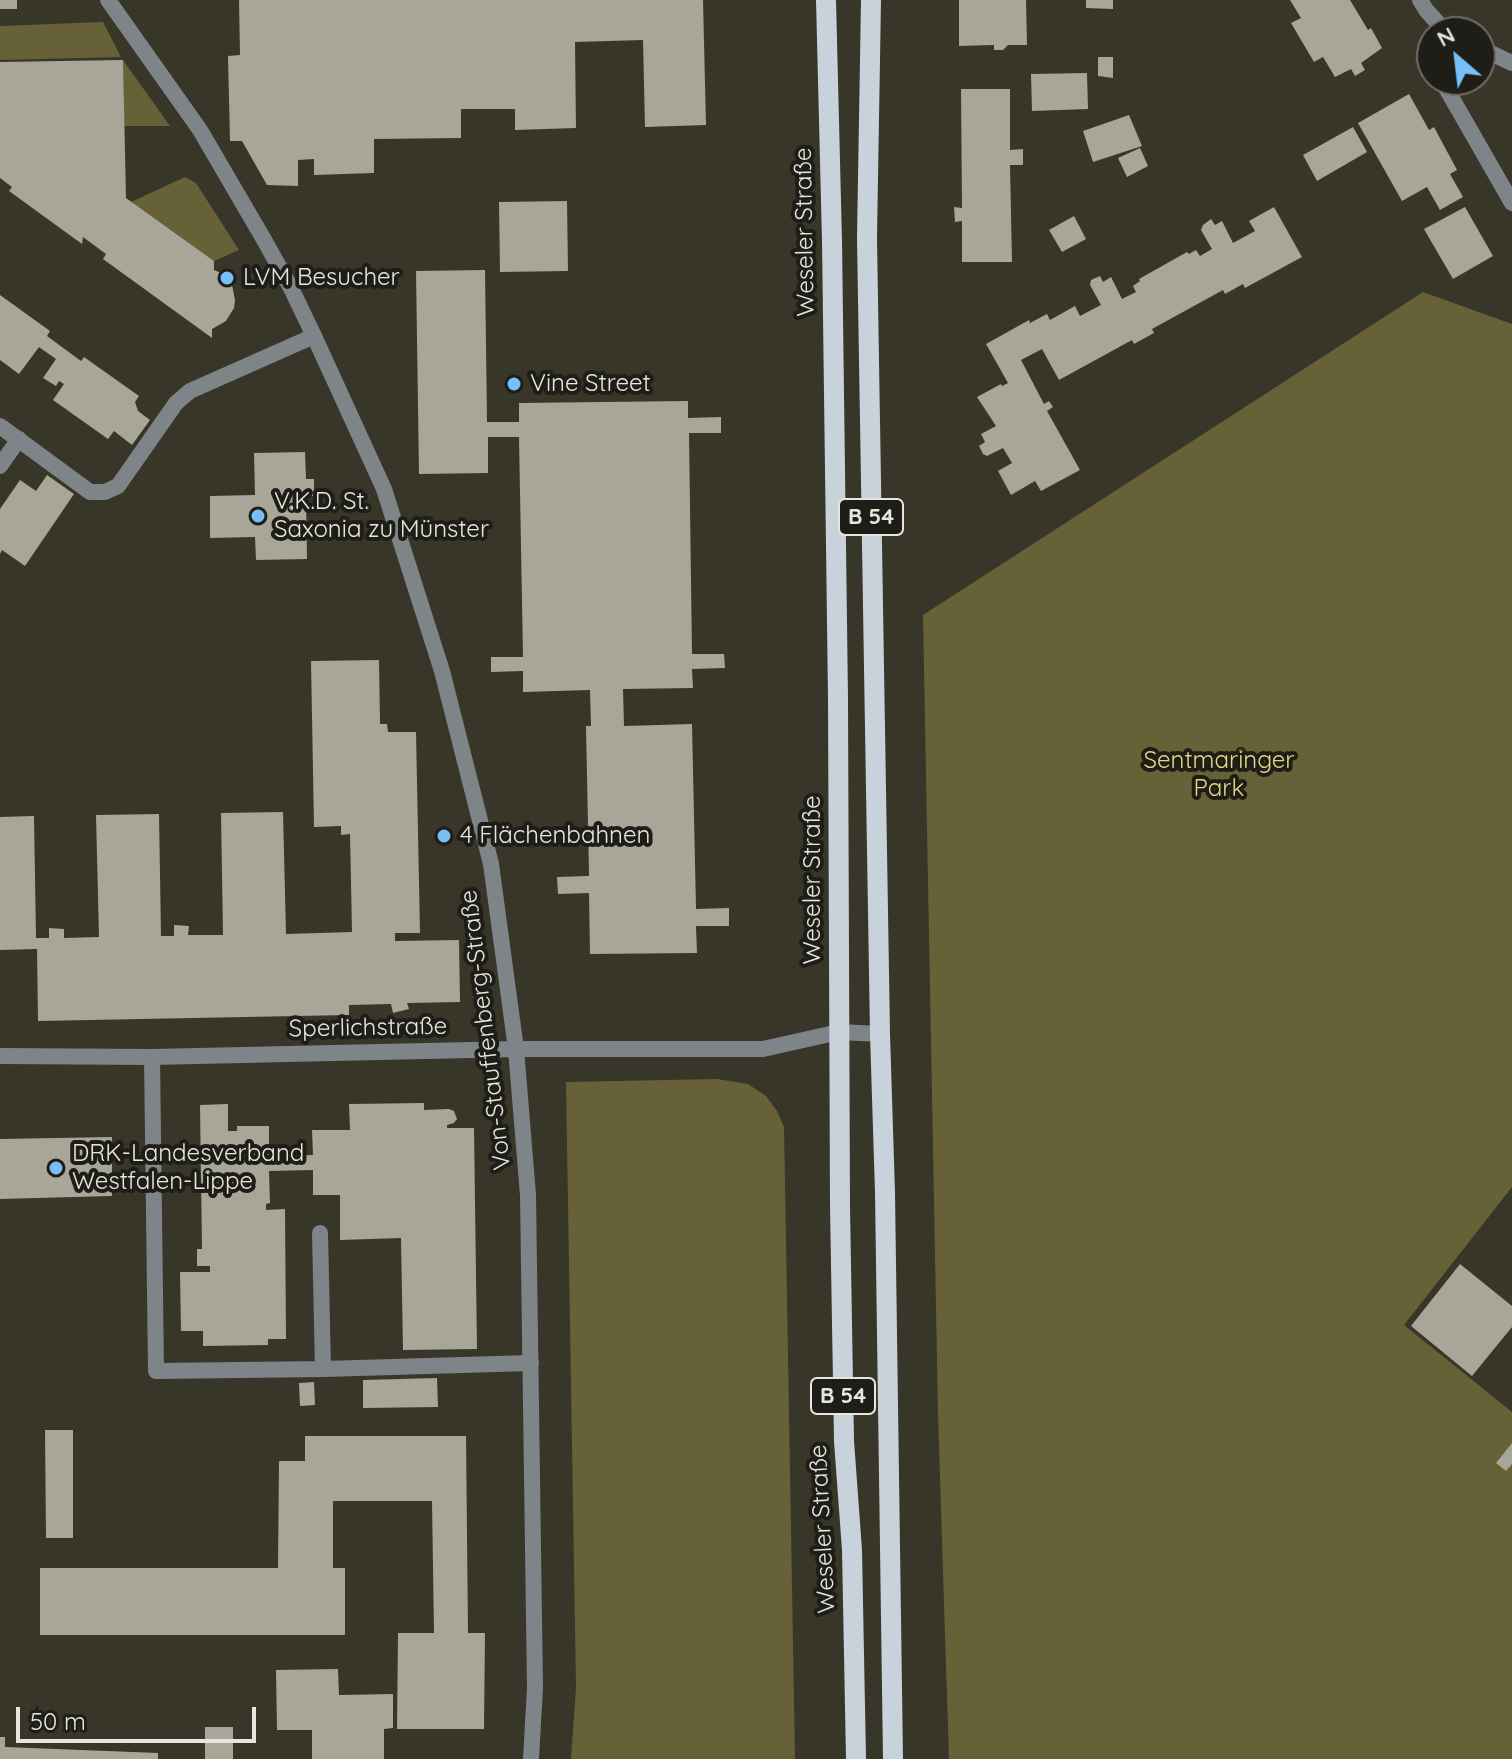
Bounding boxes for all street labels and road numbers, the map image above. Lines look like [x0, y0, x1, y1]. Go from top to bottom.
street label: Weseler Straße [789, 147, 821, 317]
road number: B 54 [839, 499, 903, 535]
street label: Weseler Straße [799, 795, 827, 965]
street label: Von-Stauffenberg-Straße [455, 888, 517, 1172]
street label: Sperlichstraße [288, 1012, 448, 1044]
road number: B 54 [811, 1378, 875, 1414]
street label: Weseler Straße [804, 1444, 842, 1614]

